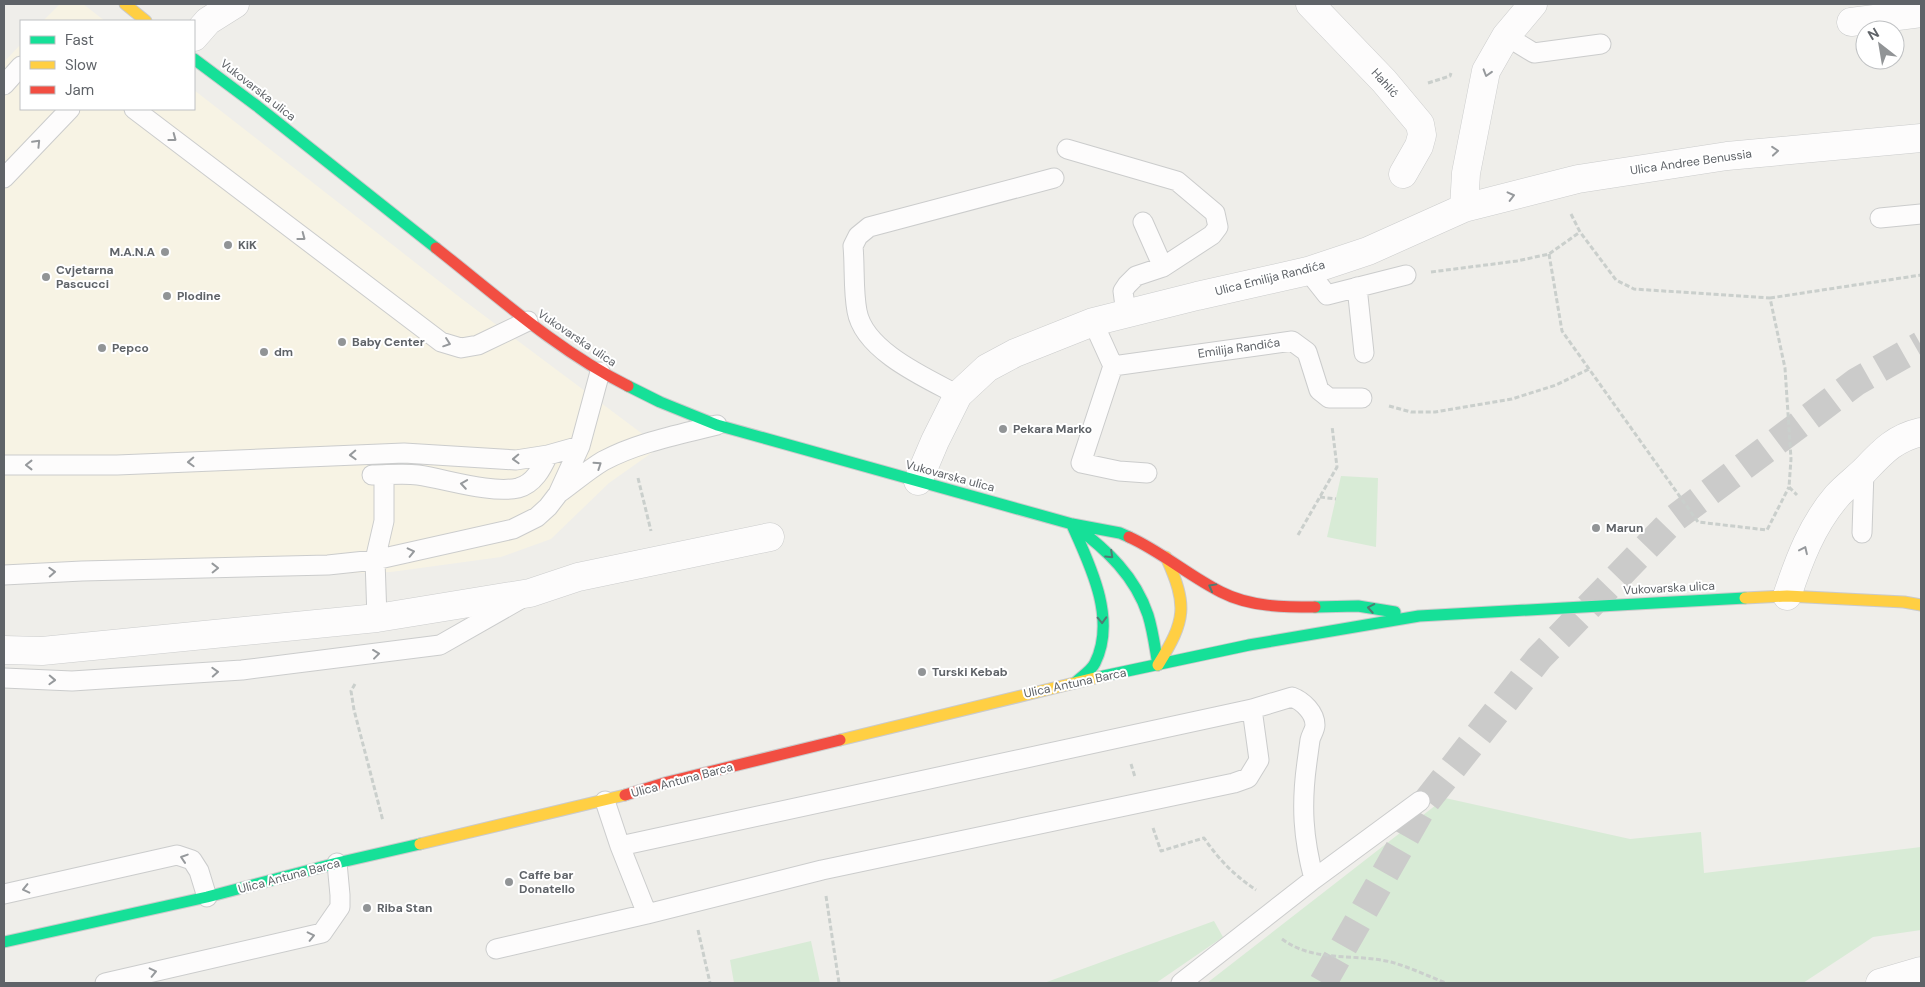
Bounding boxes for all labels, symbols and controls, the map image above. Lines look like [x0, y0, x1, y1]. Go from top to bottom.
legend [20, 20, 195, 110]
north arrow [1855, 20, 1905, 70]
text: N [1864, 24, 1882, 44]
text: Fast [65, 30, 94, 50]
text: Slow [65, 55, 98, 75]
street label: Vukovarska ulica [217, 55, 299, 125]
street label: Hahlić [1368, 65, 1402, 101]
one-way arrow [1482, 68, 1492, 76]
text: Jam [65, 80, 94, 100]
one-way arrow [167, 133, 176, 141]
one-way arrow [31, 140, 40, 149]
street label: Ulica Andree Benussia [1629, 146, 1753, 178]
one-way arrow [1771, 146, 1779, 157]
one-way arrow [1507, 192, 1515, 202]
one-way arrow [296, 231, 305, 239]
place label: KiK [238, 237, 257, 253]
marker: KiK [222, 239, 234, 251]
place label: M.A.N.A [110, 244, 155, 260]
marker: M.A.N.A [159, 246, 171, 258]
street label: Ulica Emilija Randića [1213, 257, 1327, 299]
place label: Cvjetarna Pascucci [56, 262, 114, 292]
marker: Cvjetarna Pascucci [40, 271, 52, 283]
place label: Plodine [177, 288, 221, 304]
marker: Plodine [161, 290, 173, 302]
street label: Vukovarska ulica [534, 306, 620, 370]
place label: Baby Center [352, 334, 425, 350]
street label: Emilija Randića [1197, 334, 1281, 362]
marker: Baby Center [336, 336, 348, 348]
one-way arrow [442, 337, 450, 347]
place label: Pepco [112, 340, 149, 356]
marker: Pepco [96, 342, 108, 354]
place label: dm [274, 344, 293, 360]
marker: dm [258, 346, 270, 358]
place label: Pekara Marko [1013, 421, 1092, 437]
marker: Pekara Marko [997, 423, 1009, 435]
one-way arrow [349, 450, 357, 460]
one-way arrow [511, 454, 519, 464]
one-way arrow [187, 456, 195, 467]
street label: Vukovarska ulica [904, 456, 996, 496]
one-way arrow [24, 460, 32, 470]
one-way arrow [592, 462, 601, 472]
one-way arrow [459, 479, 467, 490]
place label: Marun [1606, 520, 1643, 536]
marker: Marun [1590, 522, 1602, 534]
one-way arrow [1797, 546, 1808, 555]
one-way arrow [407, 547, 416, 558]
one-way arrow [1104, 549, 1113, 558]
one-way arrow [212, 563, 219, 573]
one-way arrow [49, 567, 57, 578]
street label: Vukovarska ulica [1623, 578, 1715, 598]
one-way arrow [1209, 583, 1218, 593]
one-way arrow [1367, 604, 1375, 614]
one-way arrow [1097, 616, 1107, 624]
one-way arrow [372, 649, 380, 660]
place label: Turski Kebab [932, 664, 1008, 680]
street label: Ulica Antuna Barca [1022, 664, 1128, 702]
one-way arrow [211, 666, 219, 677]
marker: Turski Kebab [916, 666, 928, 678]
one-way arrow [49, 675, 57, 685]
street label: Ulica Antuna Barca [629, 759, 735, 801]
one-way arrow [180, 853, 189, 863]
street label: Ulica Antuna Barca [236, 855, 342, 897]
place label: Caffe bar Donatello [519, 867, 575, 897]
marker: Caffe bar Donatello [503, 876, 515, 888]
one-way arrow [21, 883, 30, 894]
place label: Riba Stan [377, 900, 432, 916]
marker: Riba Stan [361, 902, 373, 914]
one-way arrow [307, 931, 316, 942]
one-way arrow [148, 967, 157, 978]

